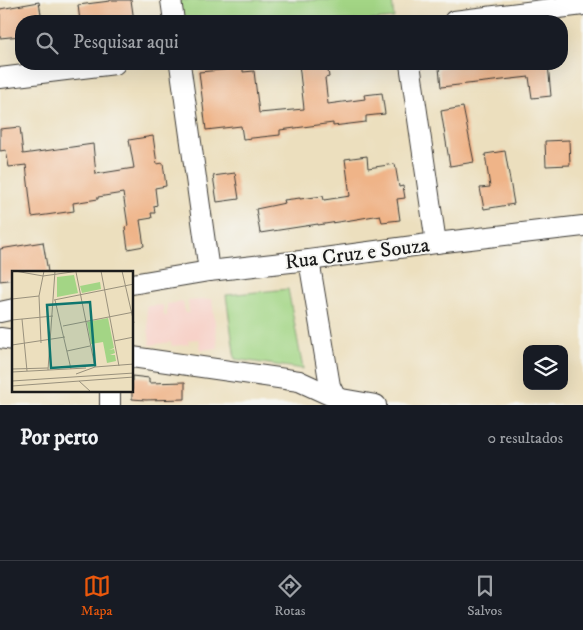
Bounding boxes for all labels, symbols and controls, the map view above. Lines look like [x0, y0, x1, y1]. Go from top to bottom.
search box [15, 15, 568, 70]
icon: search [33, 29, 61, 57]
text: Pesquisar aqui [73, 31, 179, 54]
street label: Rua Cruz e Souza [283, 232, 431, 276]
inset map [12, 271, 134, 392]
map controls [523, 345, 568, 390]
button: layers [523, 345, 568, 390]
text: Por perto [20, 425, 98, 451]
text: 0 resultados [488, 428, 563, 448]
tab: Mapa [81, 572, 113, 620]
tab: Rotas [274, 572, 305, 620]
tab: Salvos [467, 572, 502, 620]

